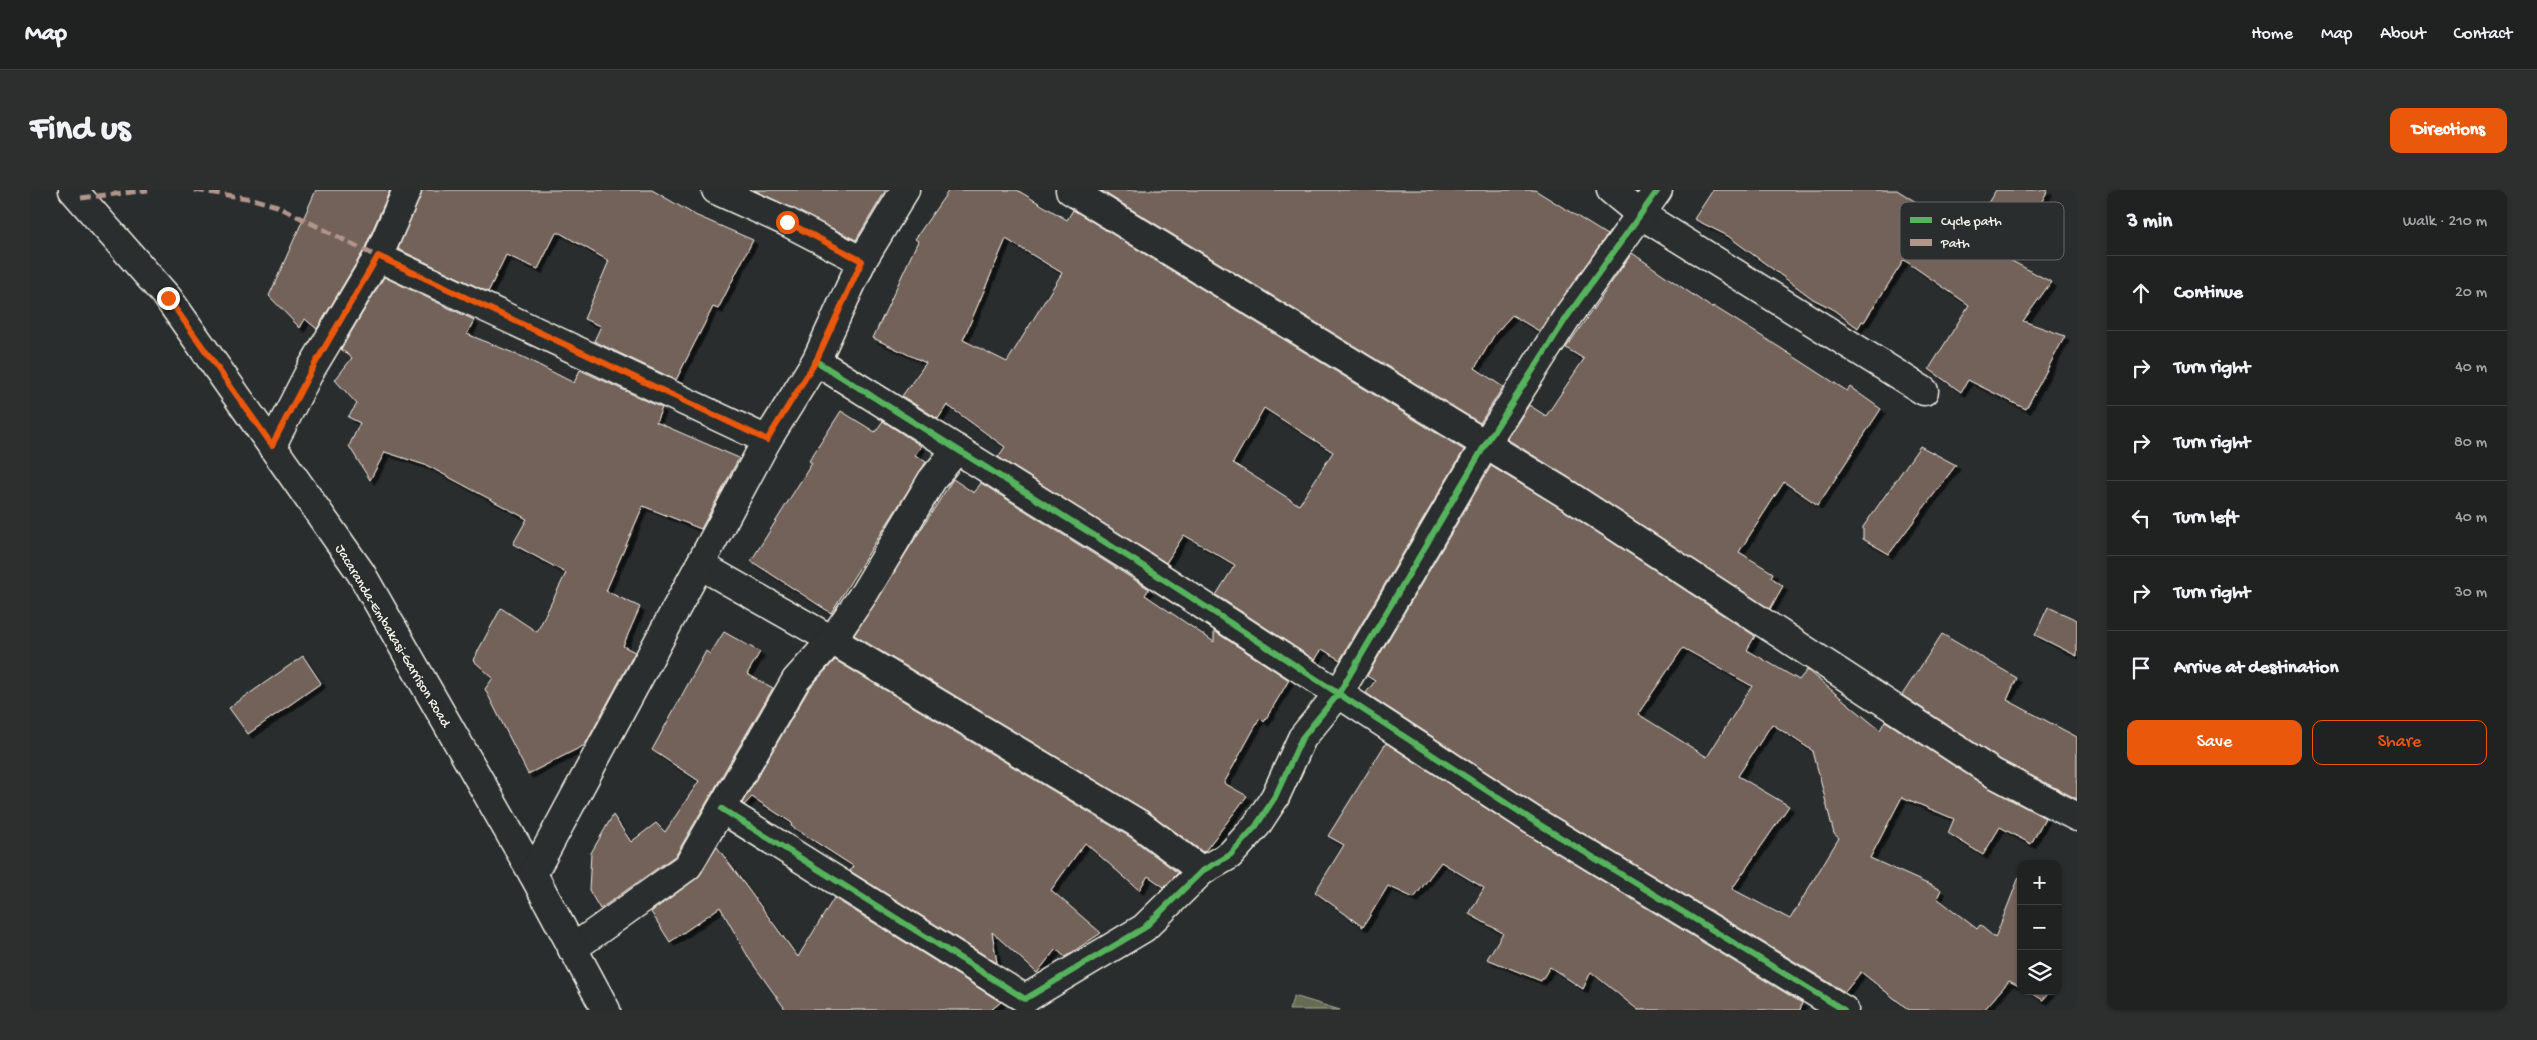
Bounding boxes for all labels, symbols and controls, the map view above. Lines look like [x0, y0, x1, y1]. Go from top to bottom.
text: Map [25, 20, 67, 49]
text: Home [2251, 24, 2293, 45]
text: Map [2321, 24, 2352, 45]
text: About [2380, 24, 2426, 45]
text: Contact [2454, 24, 2512, 45]
button: Directions [2390, 108, 2507, 153]
text: Find us [30, 110, 130, 151]
legend [1900, 202, 2064, 260]
text: 3 min [2127, 210, 2172, 235]
route start [776, 211, 799, 234]
text: Walk · 210 m [2403, 213, 2487, 232]
text: Cycle path [1941, 214, 2002, 231]
text: Path [1940, 236, 1970, 253]
icon: ahead [2127, 279, 2155, 307]
text: Continue [2174, 282, 2243, 305]
text: 20 m [2455, 284, 2487, 303]
route end [157, 287, 180, 310]
icon: right [2127, 354, 2155, 382]
text: Turn right [2174, 357, 2250, 380]
text: 40 m [2455, 359, 2487, 378]
icon: right [2127, 429, 2155, 457]
text: Turn right [2174, 432, 2250, 455]
text: 80 m [2454, 434, 2487, 453]
icon: left [2127, 504, 2155, 532]
text: Turn left [2174, 507, 2238, 530]
text: 40 m [2455, 509, 2487, 528]
street label: Jacaranda-Embakasi-Garrison Road [330, 542, 454, 732]
icon: right [2127, 579, 2155, 607]
text: Turn right [2174, 582, 2250, 605]
text: 30 m [2454, 584, 2487, 603]
icon: arrive [2127, 654, 2155, 682]
text: Arrive at destination [2174, 657, 2338, 680]
button: Save [2127, 720, 2302, 765]
button: Share [2312, 720, 2487, 765]
map controls [2017, 860, 2062, 995]
button: + [2017, 860, 2062, 905]
button: − [2017, 905, 2062, 950]
button: layers [2017, 950, 2062, 995]

